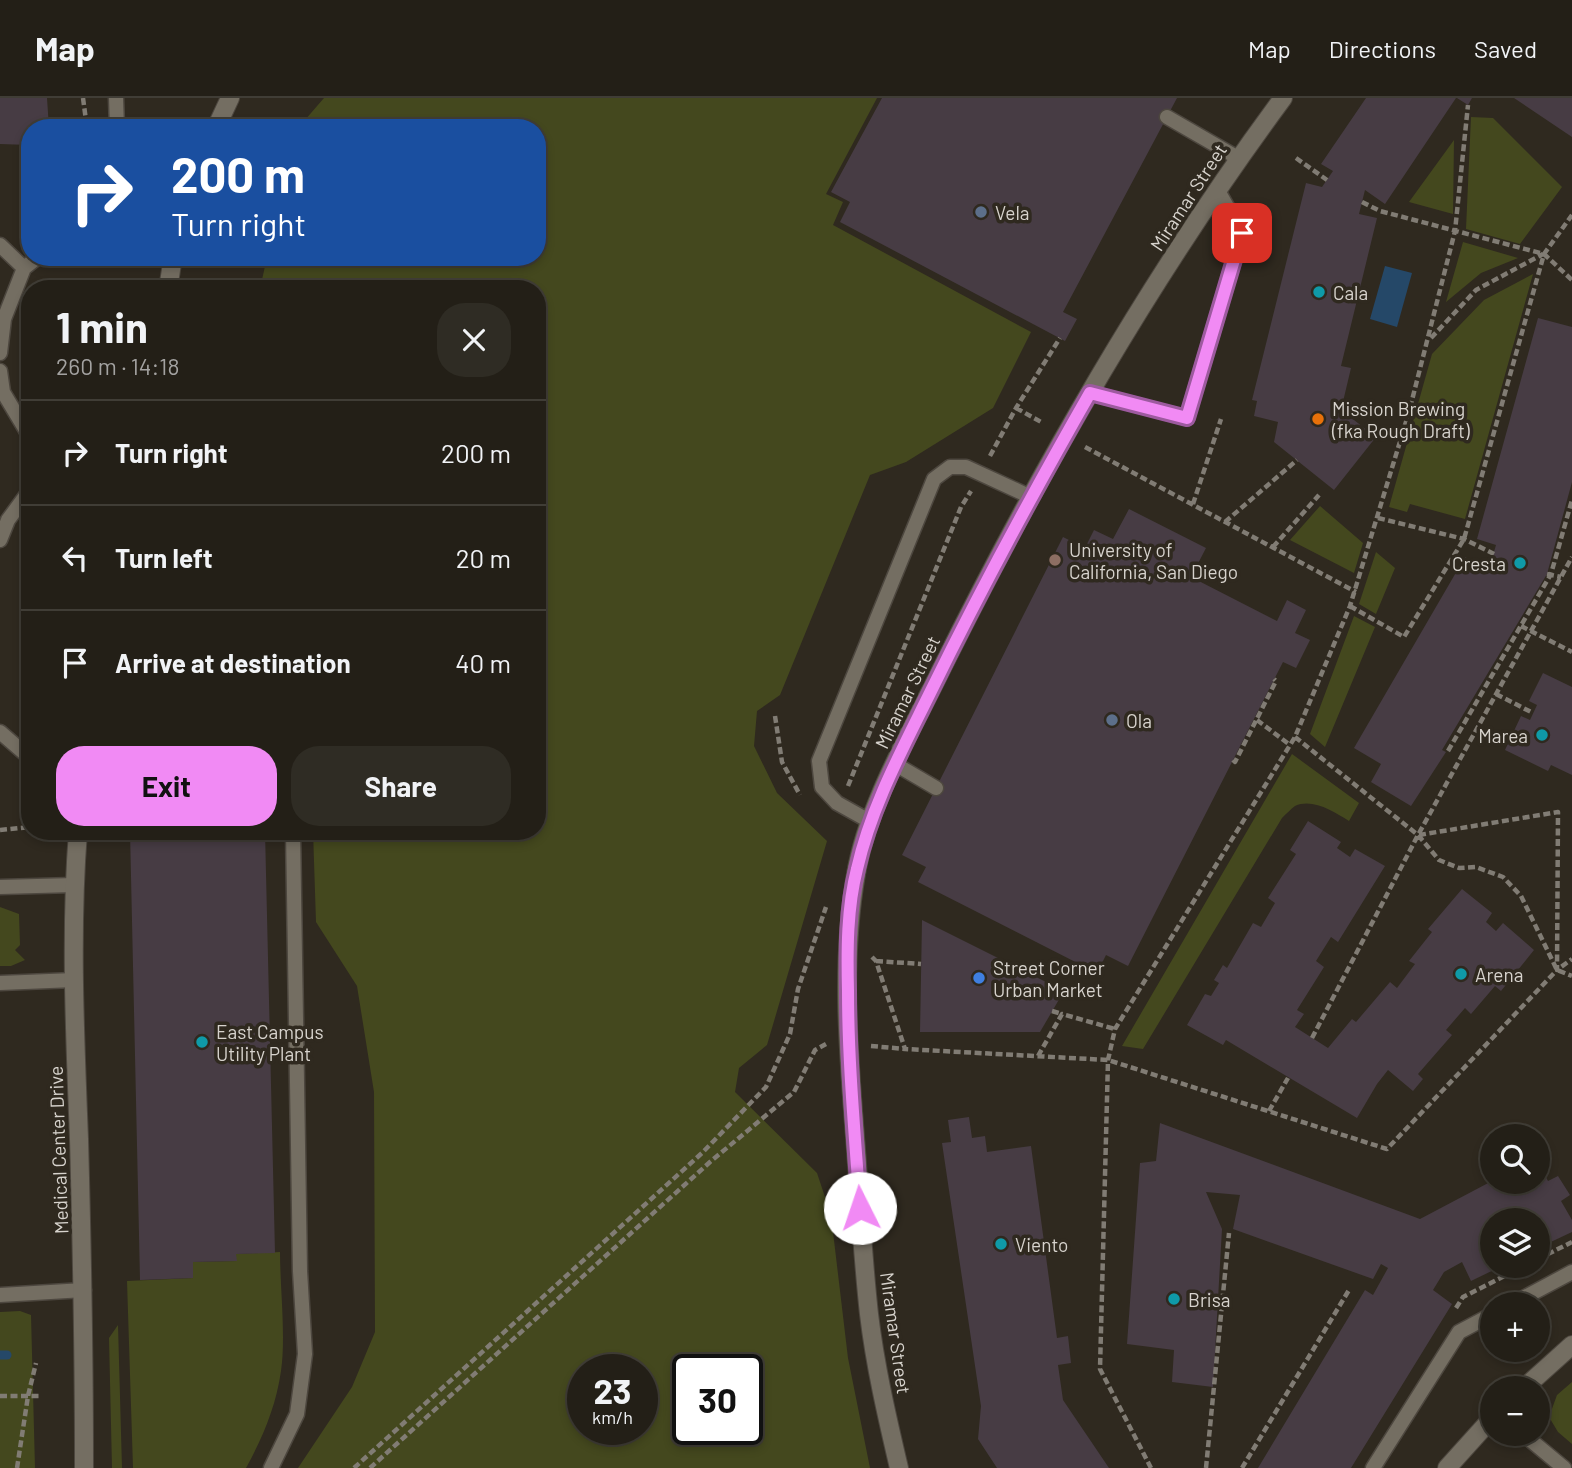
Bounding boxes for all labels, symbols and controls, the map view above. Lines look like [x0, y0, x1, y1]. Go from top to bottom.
text: Map [35, 28, 95, 68]
text: Map [1248, 34, 1291, 63]
text: Directions [1329, 34, 1436, 63]
text: Saved [1474, 34, 1537, 63]
street label: Miramar Street [1145, 139, 1231, 255]
text: 200 m [171, 144, 305, 203]
icon: right [56, 147, 147, 238]
place label: Vela [995, 201, 1029, 224]
pin [1212, 203, 1272, 263]
text: Turn right [171, 204, 306, 242]
marker: Vela [973, 204, 989, 220]
icon: arrive [1223, 214, 1261, 252]
place label: Cala [1333, 281, 1368, 304]
marker: Cala [1311, 284, 1327, 300]
text: 1 min [56, 301, 148, 351]
button: close [437, 303, 511, 377]
text: 260 m · 14:18 [56, 352, 179, 380]
place label: Mission Brewing (fka Rough Draft) [1331, 397, 1471, 442]
marker: Mission Brewing (fka Rough Draft) [1310, 411, 1326, 427]
icon: right [56, 434, 94, 472]
text: Turn right [115, 437, 228, 468]
text: 200 m [441, 437, 511, 468]
place label: University of California, San Diego [1069, 538, 1238, 583]
icon: left [56, 539, 94, 577]
text: Turn left [115, 542, 213, 573]
text: 20 m [456, 542, 511, 573]
marker: University of California, San Diego [1047, 552, 1063, 568]
place label: Cresta [1452, 552, 1506, 575]
marker: Cresta [1512, 555, 1528, 571]
street label: Miramar Street [870, 632, 944, 752]
icon: arrive [56, 644, 94, 682]
text: Arrive at destination [115, 647, 351, 678]
text: 40 m [455, 647, 511, 678]
place label: Ola [1126, 709, 1152, 732]
marker: Ola [1104, 712, 1120, 728]
place label: Marea [1478, 724, 1528, 747]
marker: Marea [1534, 727, 1550, 743]
button: Exit [56, 746, 277, 826]
button: Share [291, 746, 511, 826]
place label: Street Corner Urban Market [993, 956, 1105, 1001]
place label: Arena [1475, 963, 1523, 986]
marker: Arena [1453, 966, 1469, 982]
marker: Street Corner Urban Market [971, 970, 987, 986]
place label: East Campus Utility Plant [216, 1020, 324, 1065]
marker: East Campus Utility Plant [194, 1034, 210, 1050]
street label: Medical Center Drive [44, 1065, 72, 1235]
map controls [1480, 1124, 1550, 1446]
button: search [1480, 1124, 1550, 1194]
position arrow [823, 1171, 897, 1245]
button: layers [1480, 1208, 1550, 1278]
place label: Viento [1015, 1233, 1068, 1256]
marker: Viento [993, 1236, 1009, 1252]
street label: Miramar Street [876, 1270, 916, 1396]
place label: Brisa [1188, 1288, 1231, 1311]
marker: Brisa [1166, 1291, 1182, 1307]
button: + [1480, 1292, 1550, 1362]
speed limit sign: 30 [672, 1354, 763, 1445]
text: 23 [593, 1369, 632, 1411]
button: − [1480, 1376, 1550, 1446]
text: km/h [592, 1406, 633, 1428]

